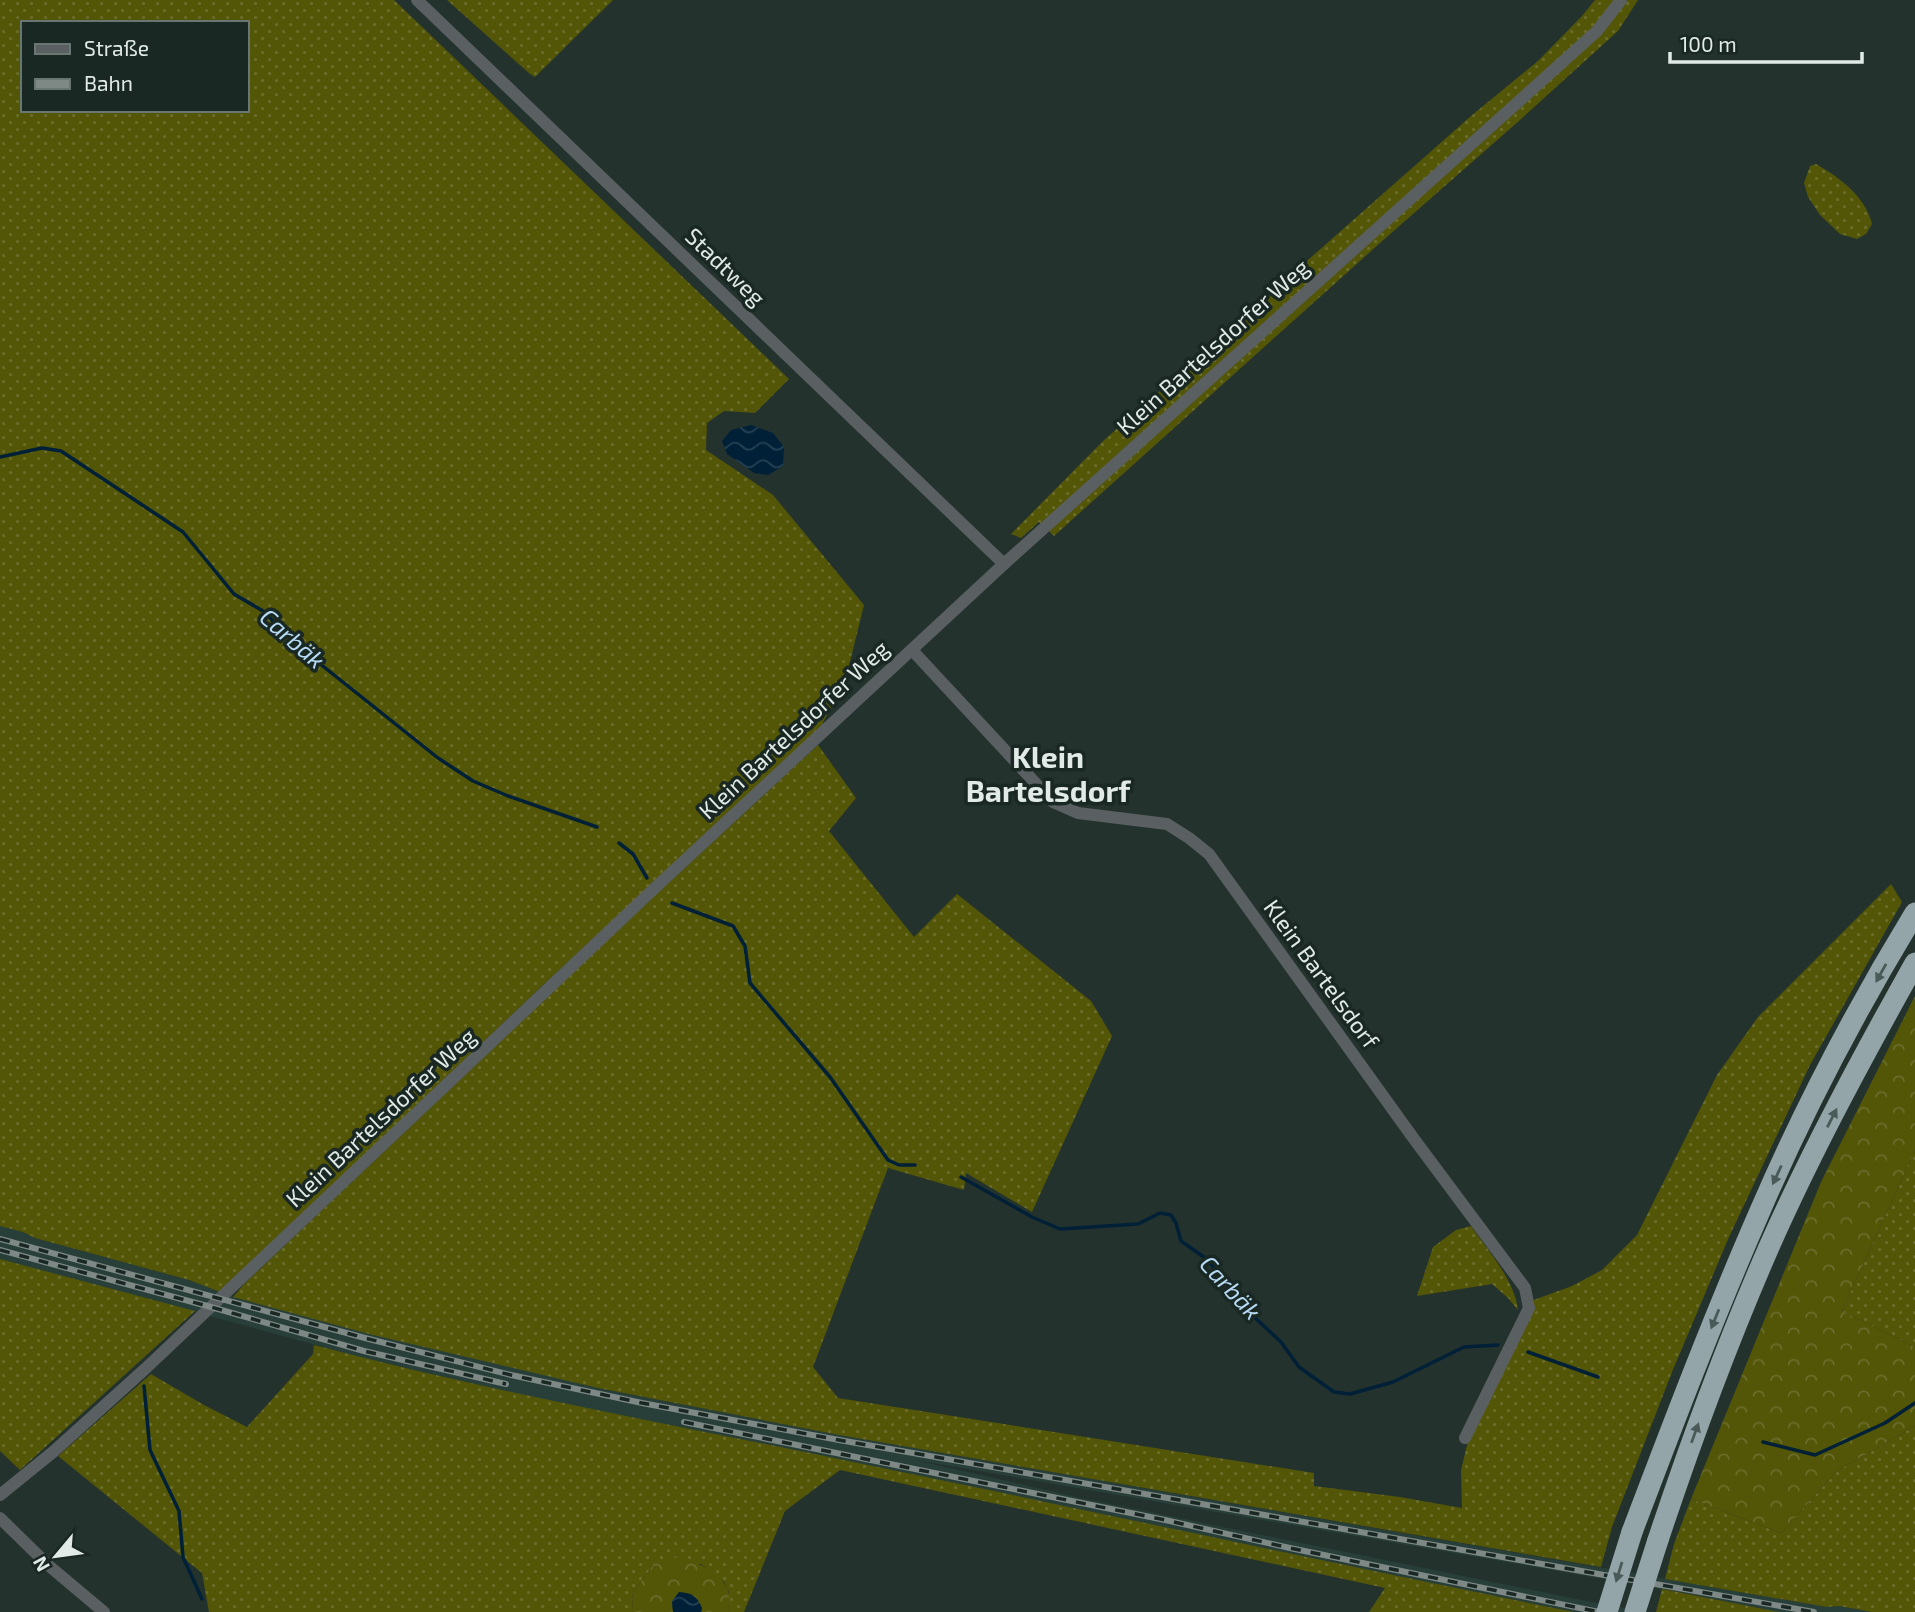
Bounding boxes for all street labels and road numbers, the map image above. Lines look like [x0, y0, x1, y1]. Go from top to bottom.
street label: Stadtweg [680, 221, 772, 311]
street label: Klein Bartelsdorfer Weg [1110, 252, 1314, 440]
street label: Klein Bartelsdorfer Weg [693, 634, 894, 824]
street label: Klein Bartelsdorf [1258, 894, 1386, 1054]
street label: Klein Bartelsdorfer Weg [280, 1022, 481, 1212]

